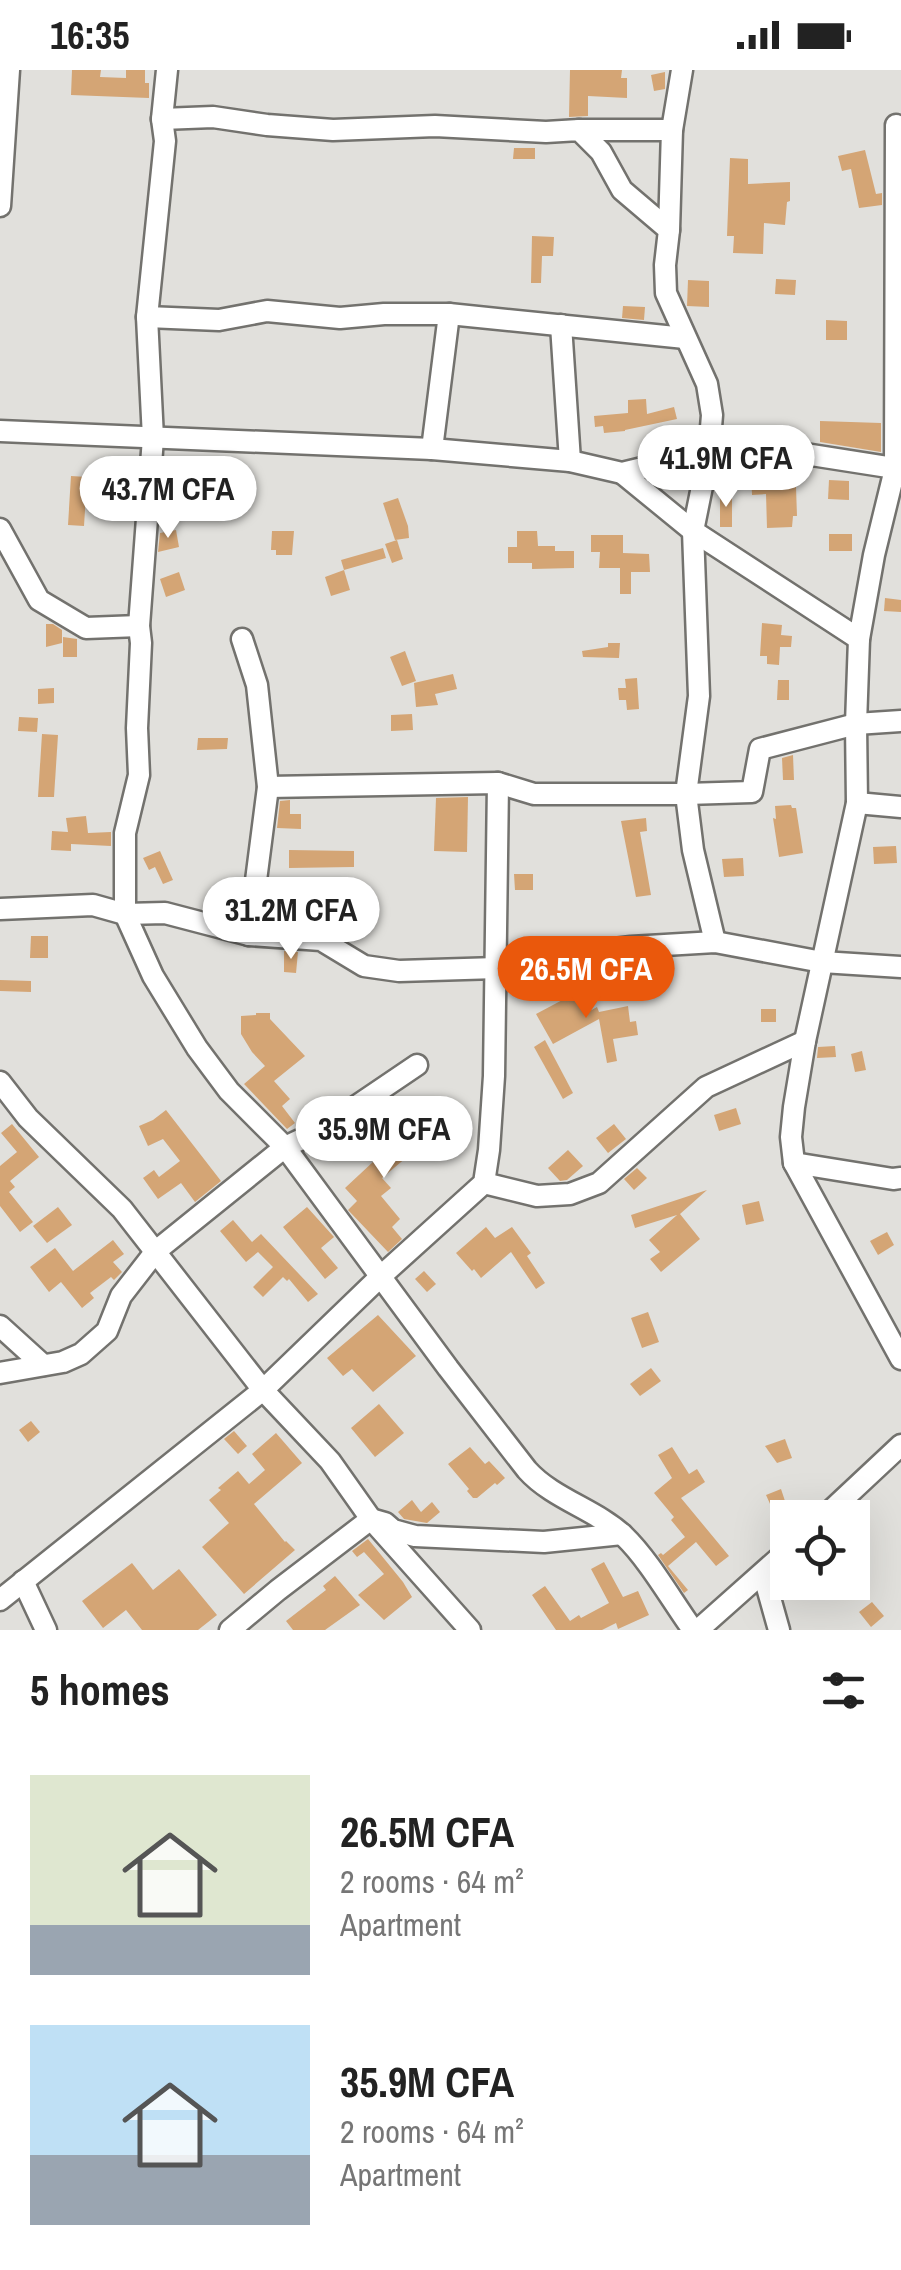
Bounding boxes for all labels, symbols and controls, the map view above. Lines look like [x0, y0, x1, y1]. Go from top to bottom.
text: 16:35 [50, 10, 130, 61]
pin: 41.9M CFA [612, 425, 840, 510]
text: 41.9M CFA [660, 436, 792, 479]
pin: 43.7M CFA [54, 456, 282, 541]
text: 43.7M CFA [102, 467, 234, 510]
pin: 31.2M CFA [177, 877, 405, 962]
text: 31.2M CFA [225, 888, 357, 931]
pin: 26.5M CFA [472, 936, 700, 1021]
text: 26.5M CFA [520, 947, 652, 990]
pin: 35.9M CFA [270, 1096, 498, 1181]
text: 35.9M CFA [318, 1107, 450, 1150]
map controls [770, 1500, 870, 1600]
button: locate [770, 1500, 870, 1600]
text: 5 homes [30, 1662, 170, 1718]
icon: filters [816, 1663, 871, 1718]
text: 26.5M CFA [340, 1804, 514, 1860]
icon: home [110, 1815, 230, 1935]
text: 2 rooms · 64 m² [340, 1860, 524, 1903]
text: Apartment [340, 1903, 461, 1946]
text: 35.9M CFA [340, 2054, 514, 2110]
icon: home [110, 2065, 230, 2185]
text: 2 rooms · 64 m² [340, 2110, 524, 2153]
text: Apartment [340, 2153, 461, 2196]

